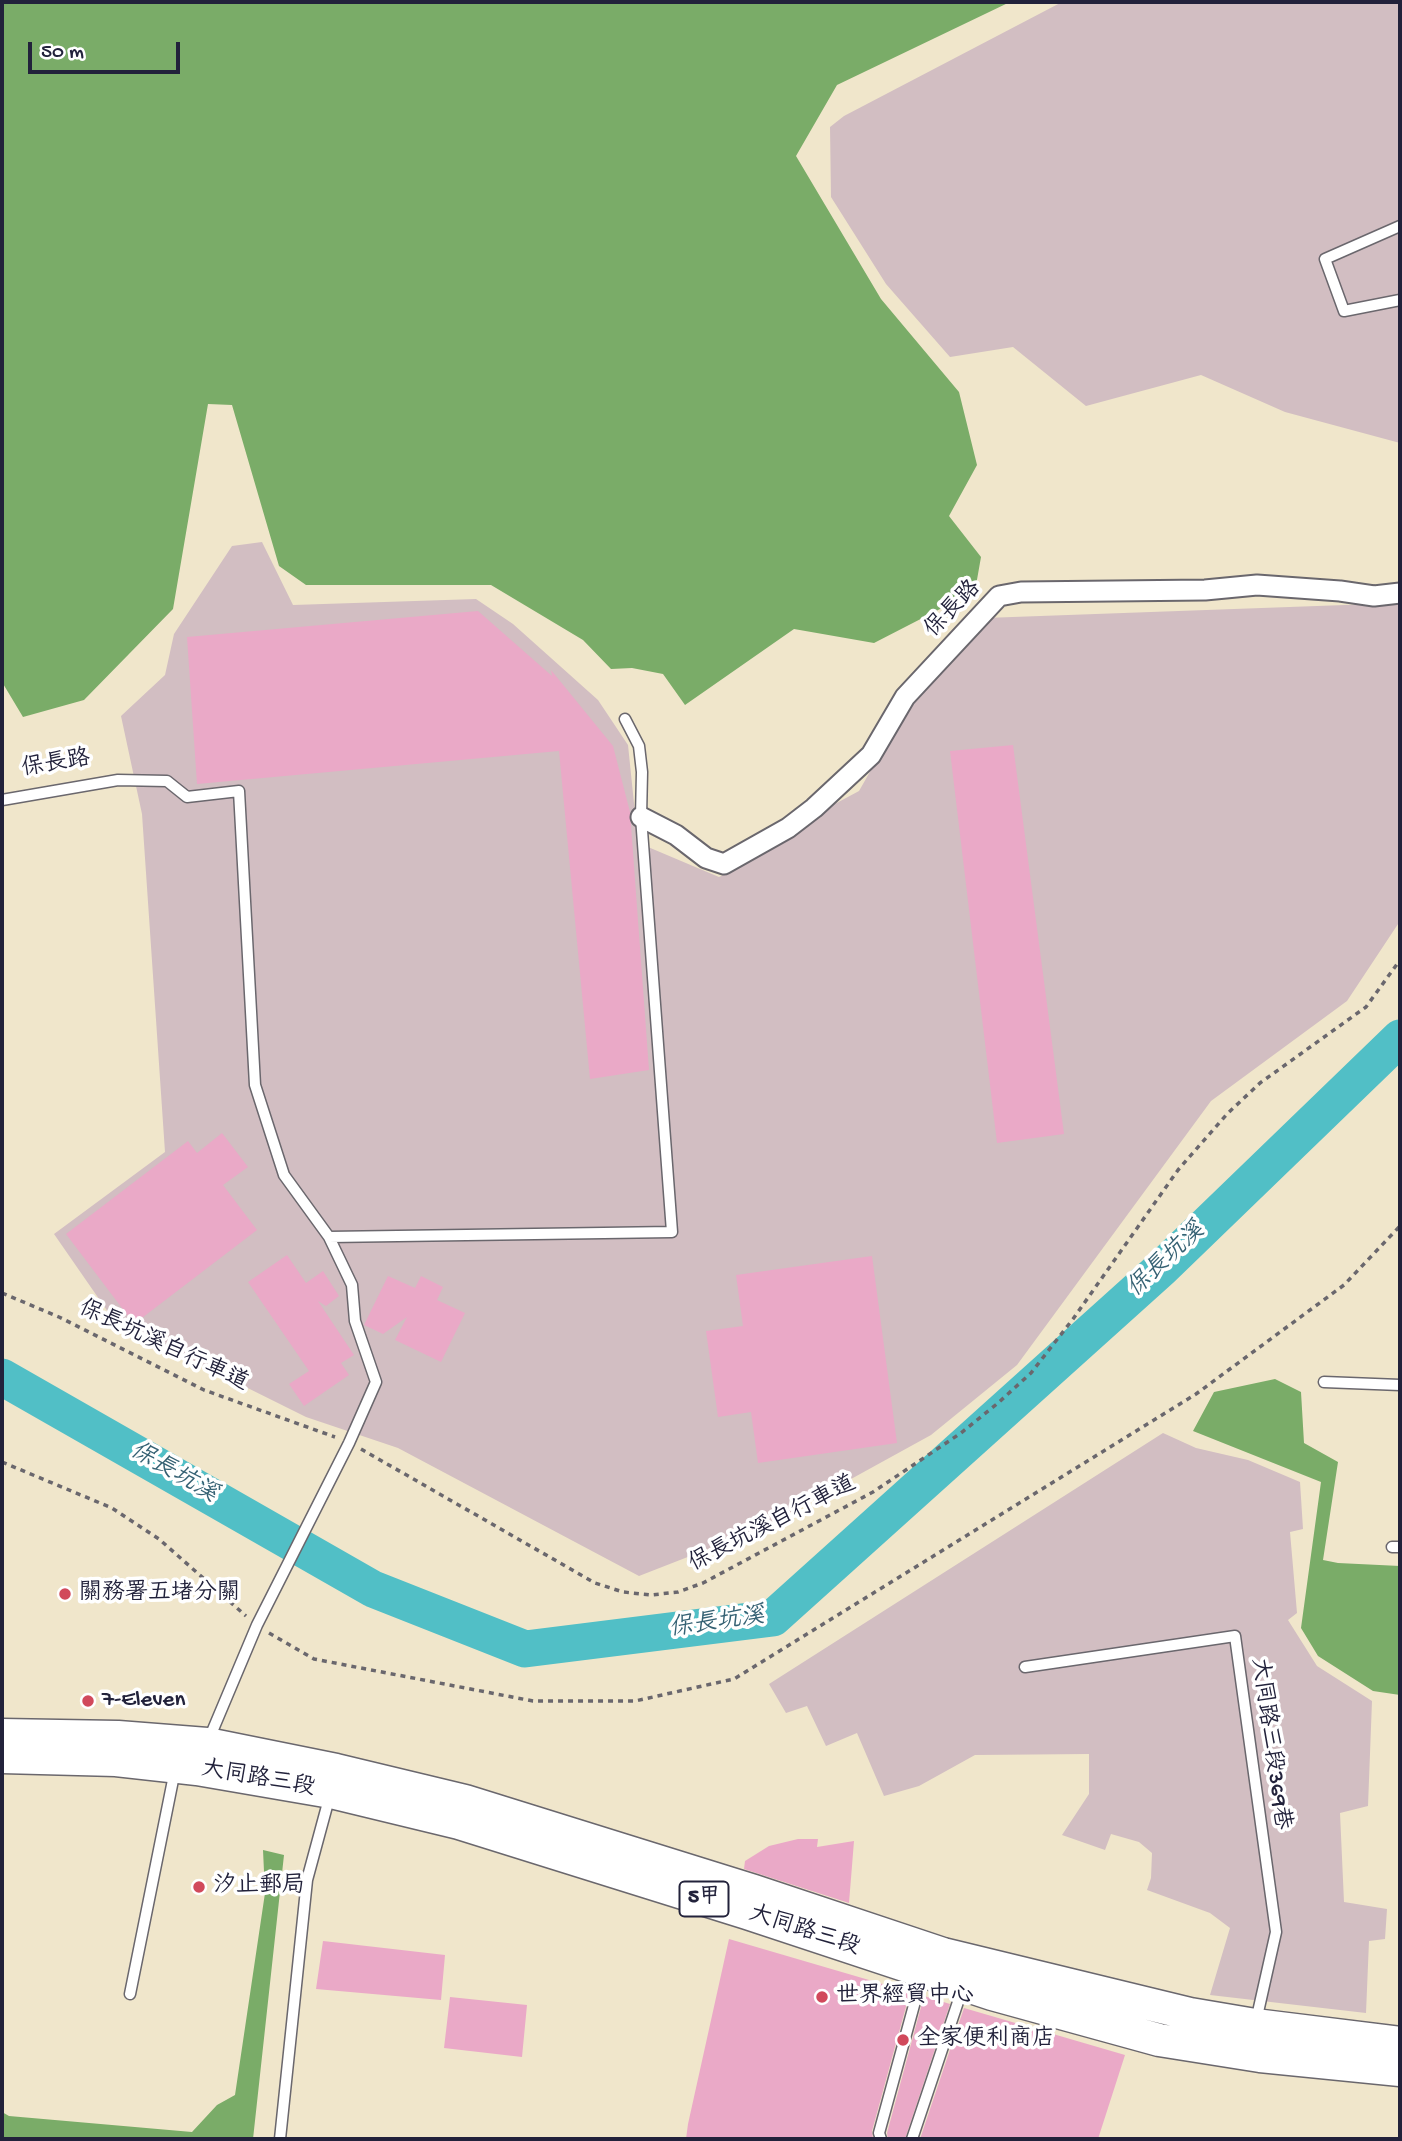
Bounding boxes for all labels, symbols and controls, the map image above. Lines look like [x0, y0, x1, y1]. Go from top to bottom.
scale bar [32, 28, 184, 72]
text: 50 m [41, 41, 84, 66]
street label: 保長路 [920, 576, 988, 644]
street label: 保長路 [20, 746, 92, 784]
water label: 保長坑溪 [1122, 1218, 1212, 1304]
street label: 保長坑溪自行車道 [74, 1296, 252, 1398]
water label: 保長坑溪 [124, 1438, 222, 1510]
street label: 保長坑溪自行車道 [685, 1471, 861, 1579]
place label: 關務署五堵分關 [79, 1580, 240, 1608]
marker: 關務署五堵分關 [57, 1586, 73, 1602]
water label: 保長坑溪 [667, 1603, 767, 1645]
street label: 大同路三段369巷 [1243, 1656, 1295, 1832]
place label: 7-Eleven [102, 1687, 185, 1715]
marker: 7-Eleven [80, 1693, 96, 1709]
street label: 大同路三段 [199, 1756, 317, 1804]
place label: 汐止郵局 [213, 1873, 305, 1901]
marker: 汐止郵局 [191, 1879, 207, 1895]
road number: 5甲 [680, 1882, 728, 1916]
street label: 大同路三段 [745, 1901, 863, 1963]
place label: 世界經貿中心 [836, 1983, 974, 2011]
marker: 世界經貿中心 [814, 1989, 830, 2005]
place label: 全家便利商店 [917, 2026, 1055, 2054]
marker: 全家便利商店 [895, 2032, 911, 2048]

